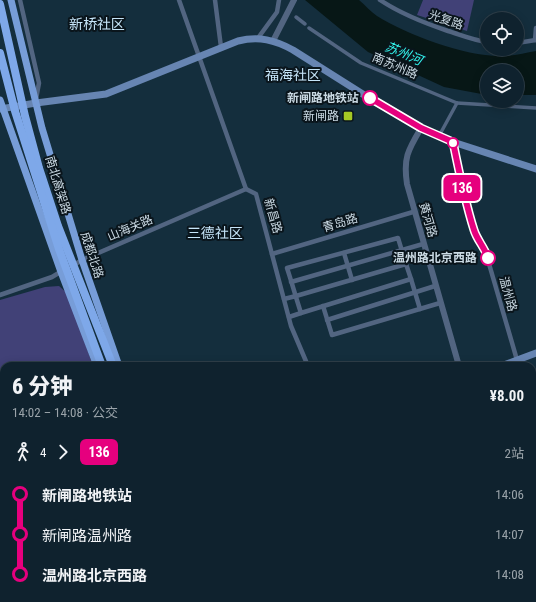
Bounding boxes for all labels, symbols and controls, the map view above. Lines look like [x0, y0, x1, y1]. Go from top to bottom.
street label: 光复路 [427, 8, 465, 32]
map controls [480, 12, 524, 108]
button: locate [480, 12, 524, 56]
district label: 新桥社区 [69, 16, 125, 32]
water label: 苏州河 [383, 39, 427, 69]
street label: 南苏州路 [370, 50, 420, 82]
button: layers [480, 64, 524, 108]
district label: 福海社区 [265, 67, 321, 83]
marker: 新闸路地铁站 [362, 90, 378, 106]
place label: 新闸路地铁站 [287, 91, 359, 105]
place label: 新闸路 [303, 109, 339, 123]
marker: 新闸路 [342, 110, 354, 122]
unlabelled marker [447, 137, 459, 149]
street label: 南北高架路 [43, 154, 73, 216]
line badge: 136 [439, 175, 485, 201]
text: 136 [451, 180, 473, 196]
street label: 新昌路 [261, 197, 285, 235]
street label: 黄河路 [416, 201, 440, 239]
street label: 青岛路 [321, 211, 359, 235]
street label: 山海关路 [105, 212, 155, 244]
district label: 三德社区 [187, 225, 243, 241]
street label: 成都北路 [78, 230, 106, 280]
marker: 温州路北京西路 [480, 250, 496, 266]
place label: 温州路北京西路 [393, 251, 477, 265]
street label: 温州路 [497, 275, 519, 313]
text: 6 分钟 [12, 374, 72, 399]
text: ¥8.00 [490, 387, 524, 405]
text: 14:02 – 14:08 · 公交 [12, 405, 118, 420]
icon: walk [12, 441, 34, 463]
icon: forward [52, 441, 74, 463]
text: 136 [88, 444, 110, 460]
text: 4 [40, 445, 46, 460]
text: 2站 [505, 446, 524, 461]
text: 新闸路地铁站 [42, 487, 132, 505]
text: 14:06 [495, 487, 524, 502]
text: 新闸路温州路 [42, 527, 132, 545]
text: 14:07 [495, 527, 524, 542]
text: 温州路北京西路 [42, 567, 147, 585]
text: 14:08 [495, 567, 524, 582]

